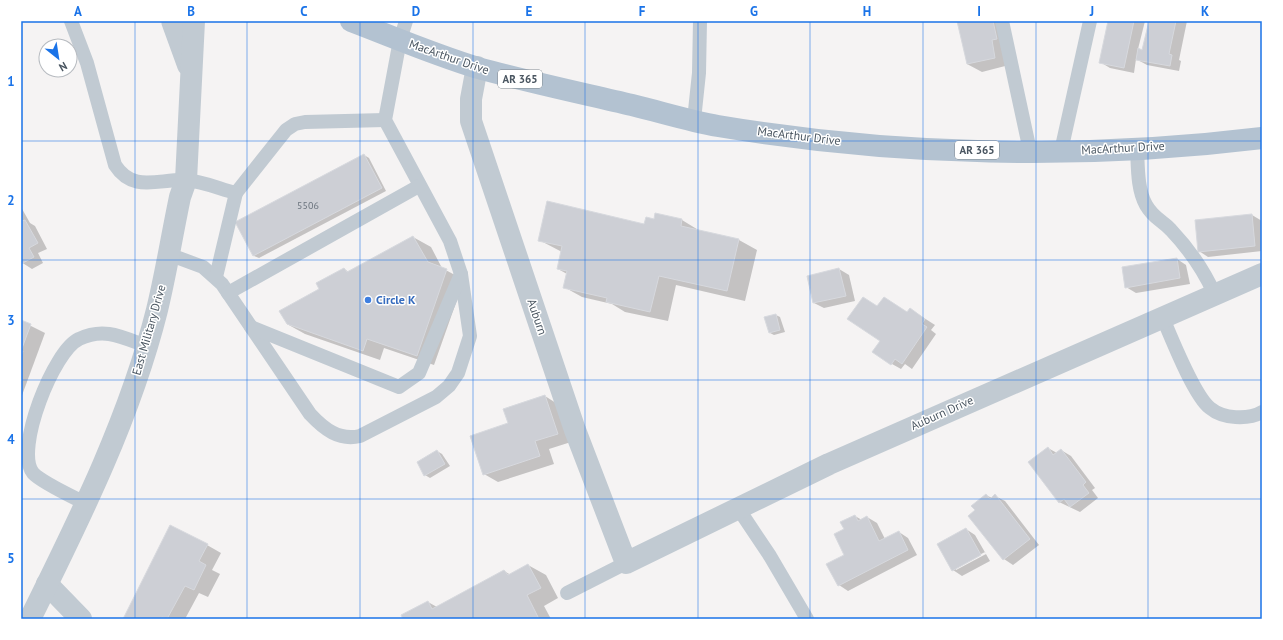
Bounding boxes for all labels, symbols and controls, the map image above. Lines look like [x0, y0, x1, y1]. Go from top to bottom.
text: A [74, 3, 82, 20]
text: B [187, 3, 195, 20]
text: C [300, 3, 308, 20]
text: D [412, 3, 420, 20]
text: E [526, 3, 533, 20]
text: F [639, 3, 646, 20]
text: G [750, 3, 758, 20]
text: H [863, 3, 871, 20]
text: I [977, 3, 981, 20]
text: J [1089, 3, 1094, 20]
text: K [1201, 3, 1209, 20]
street label: MacArthur Drive [407, 36, 491, 77]
north arrow [38, 38, 78, 78]
text: N [56, 59, 70, 75]
road number: AR 365 [498, 70, 542, 88]
text: 1 [7, 73, 15, 90]
street label: MacArthur Drive [757, 123, 841, 148]
street label: MacArthur Drive [1081, 138, 1165, 157]
road number: AR 365 [955, 141, 999, 159]
text: 2 [7, 192, 15, 209]
house number: 5506 [297, 199, 319, 212]
street label: East Military Drive [128, 283, 169, 377]
place label: Circle K [376, 292, 416, 307]
marker: Circle K [363, 295, 373, 305]
street label: Auburn [524, 297, 551, 337]
text: 3 [7, 312, 15, 329]
street label: Auburn Drive [908, 392, 976, 433]
text: 4 [7, 431, 15, 448]
text: 5 [7, 550, 15, 567]

